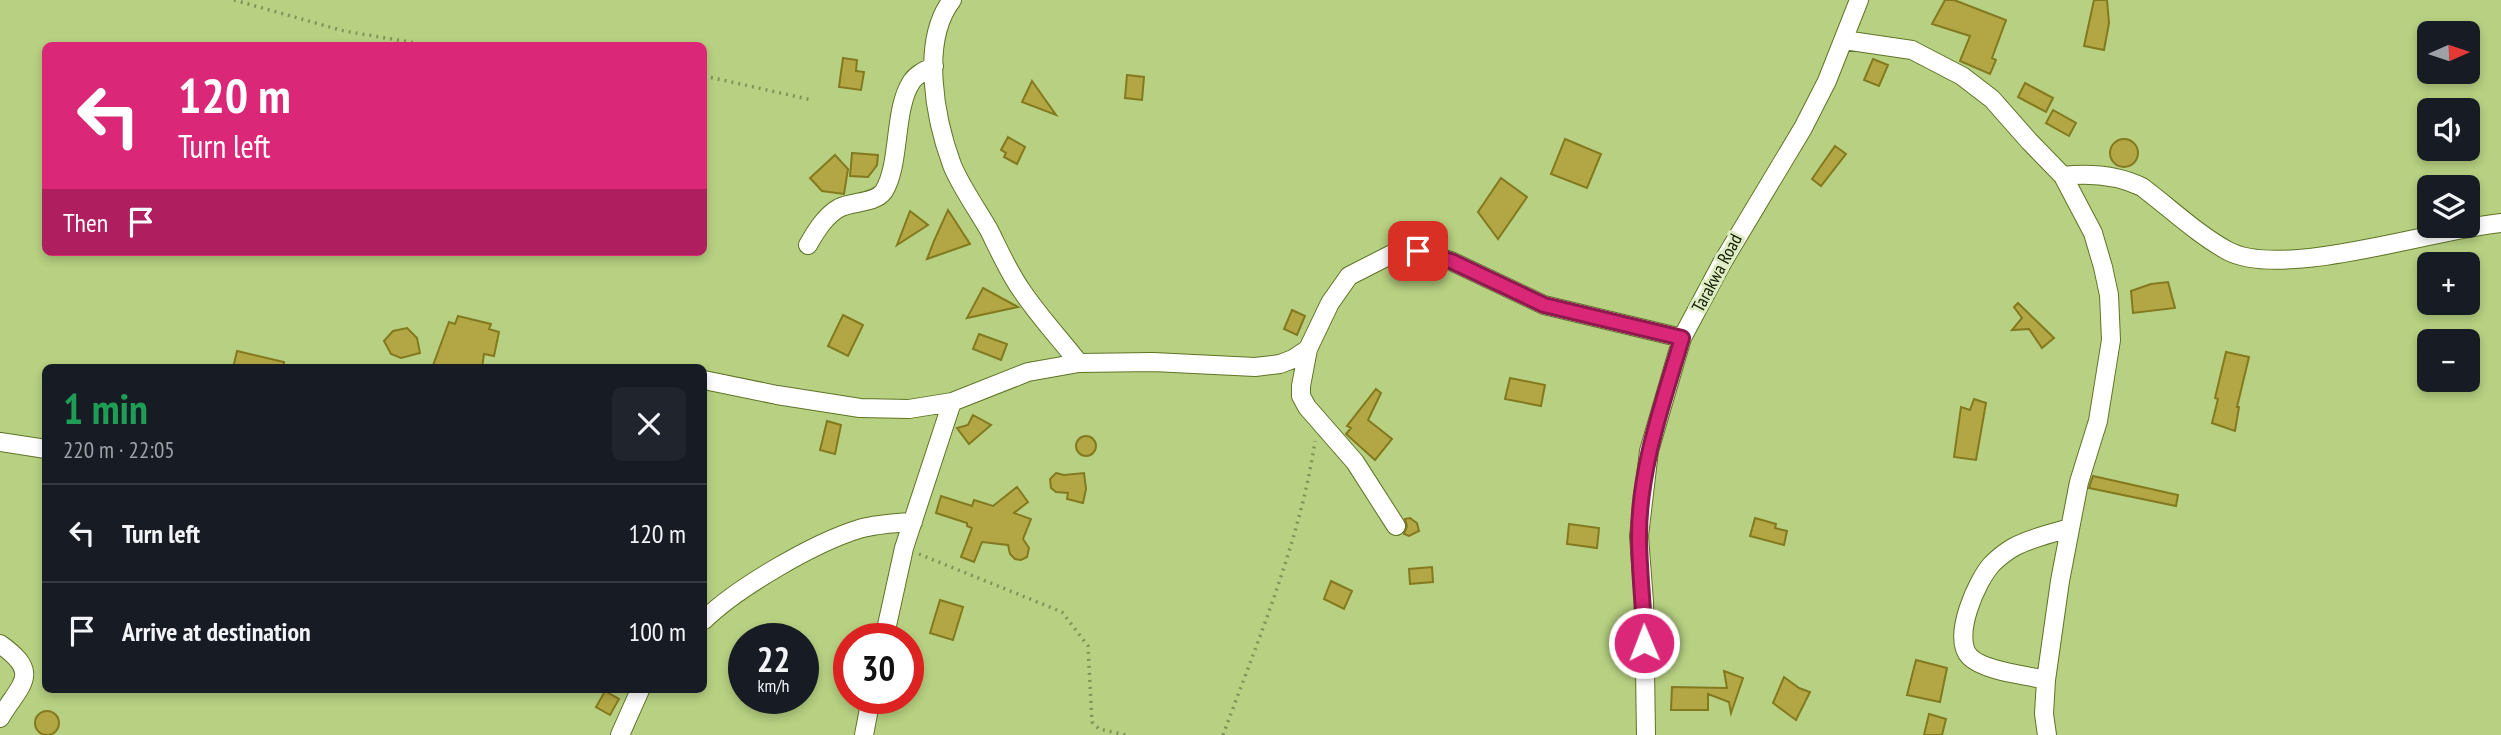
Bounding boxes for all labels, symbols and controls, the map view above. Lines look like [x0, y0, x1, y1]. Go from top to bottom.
north arrow [2417, 21, 2480, 84]
map controls [2417, 21, 2480, 392]
text: 120 m [178, 63, 291, 127]
icon: left [63, 70, 154, 161]
button: sound [2417, 98, 2480, 161]
text: Turn left [178, 125, 270, 167]
button: layers [2417, 175, 2480, 238]
icon: arrive [122, 203, 160, 241]
text: Then [63, 206, 108, 239]
pin [1388, 221, 1448, 281]
street label: Tarakwa Road [1686, 230, 1747, 316]
icon: arrive [1399, 232, 1437, 270]
button: + [2417, 252, 2480, 315]
button: − [2417, 329, 2480, 392]
text: 1 min [63, 381, 148, 436]
button: close [612, 387, 686, 461]
text: 220 m · 22:05 [63, 435, 175, 464]
icon: left [63, 514, 101, 552]
text: Turn left [122, 517, 200, 550]
text: 120 m [628, 517, 686, 550]
position arrow [1607, 606, 1681, 680]
icon: arrive [63, 612, 101, 650]
text: Arrive at destination [122, 615, 311, 648]
text: 100 m [628, 615, 686, 648]
speed limit sign: 30 [833, 623, 924, 714]
text: 22 [757, 636, 790, 682]
text: km/h [758, 674, 789, 697]

